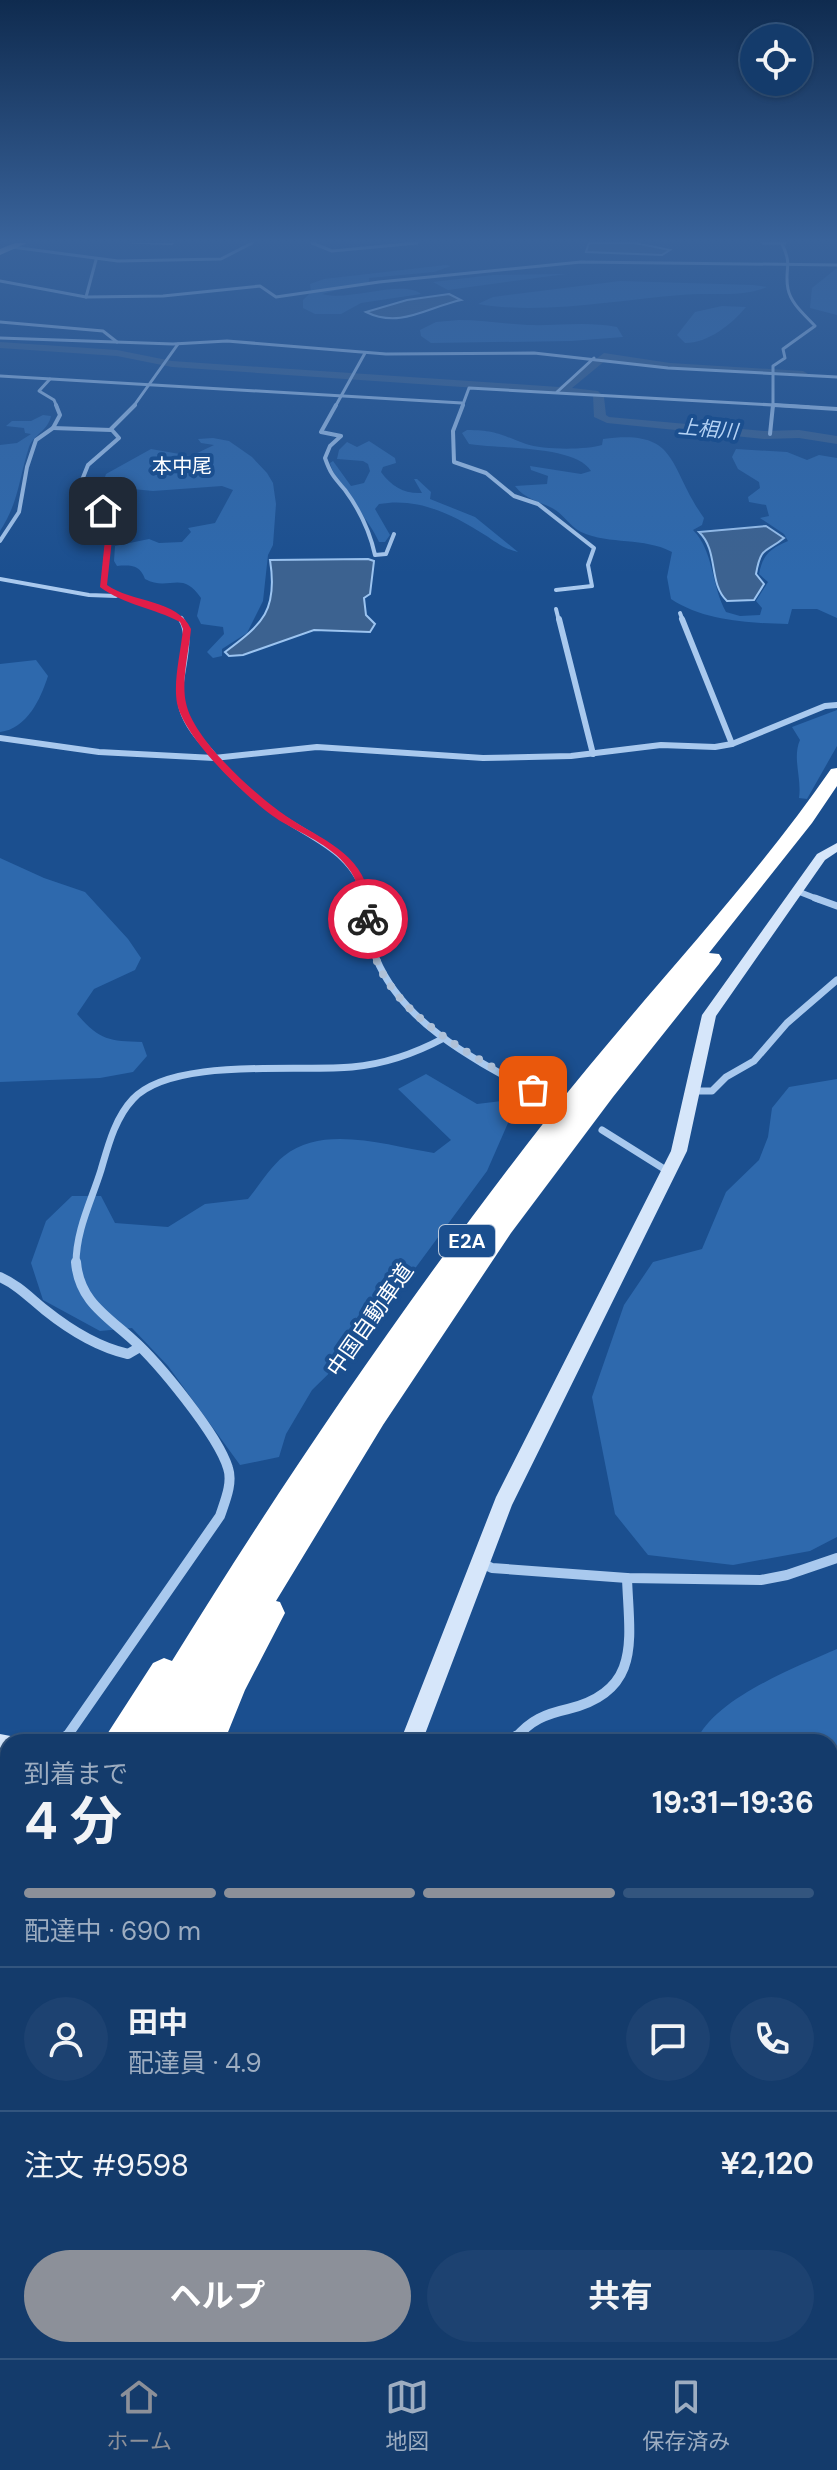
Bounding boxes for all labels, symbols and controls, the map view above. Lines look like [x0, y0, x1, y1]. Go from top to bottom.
map controls [740, 24, 812, 96]
button: locate [740, 24, 812, 96]
water label: 上相川 [677, 413, 741, 445]
district label: 本中尾 [152, 453, 212, 479]
pin [69, 477, 137, 545]
icon: home [81, 489, 125, 533]
courier [328, 879, 408, 959]
icon: bike [346, 897, 390, 941]
pin [499, 1056, 567, 1124]
icon: bag [511, 1068, 555, 1112]
road number: E2A [439, 1225, 495, 1257]
street label: 中国自動車道 [320, 1258, 420, 1382]
text: 到着まで [24, 1757, 128, 1791]
text: 19:31–19:36 [652, 1783, 814, 1822]
text: 4 分 [24, 1787, 122, 1855]
text: 配達中 · 690 m [24, 1914, 201, 1948]
button: person [24, 1997, 108, 2081]
button: chat [626, 1997, 710, 2081]
button: phone [730, 1997, 814, 2081]
text: 田中 [128, 2003, 188, 2042]
text: 配達員 · 4.9 [128, 2046, 261, 2080]
text: ¥2,120 [721, 2144, 814, 2183]
text: 注文 #9598 [24, 2146, 189, 2185]
button: ヘルプ [24, 2250, 411, 2342]
button: 共有 [427, 2250, 814, 2342]
tab: ホーム [107, 2375, 172, 2456]
tab: 地図 [385, 2375, 429, 2456]
tab: 保存済み [642, 2375, 730, 2456]

